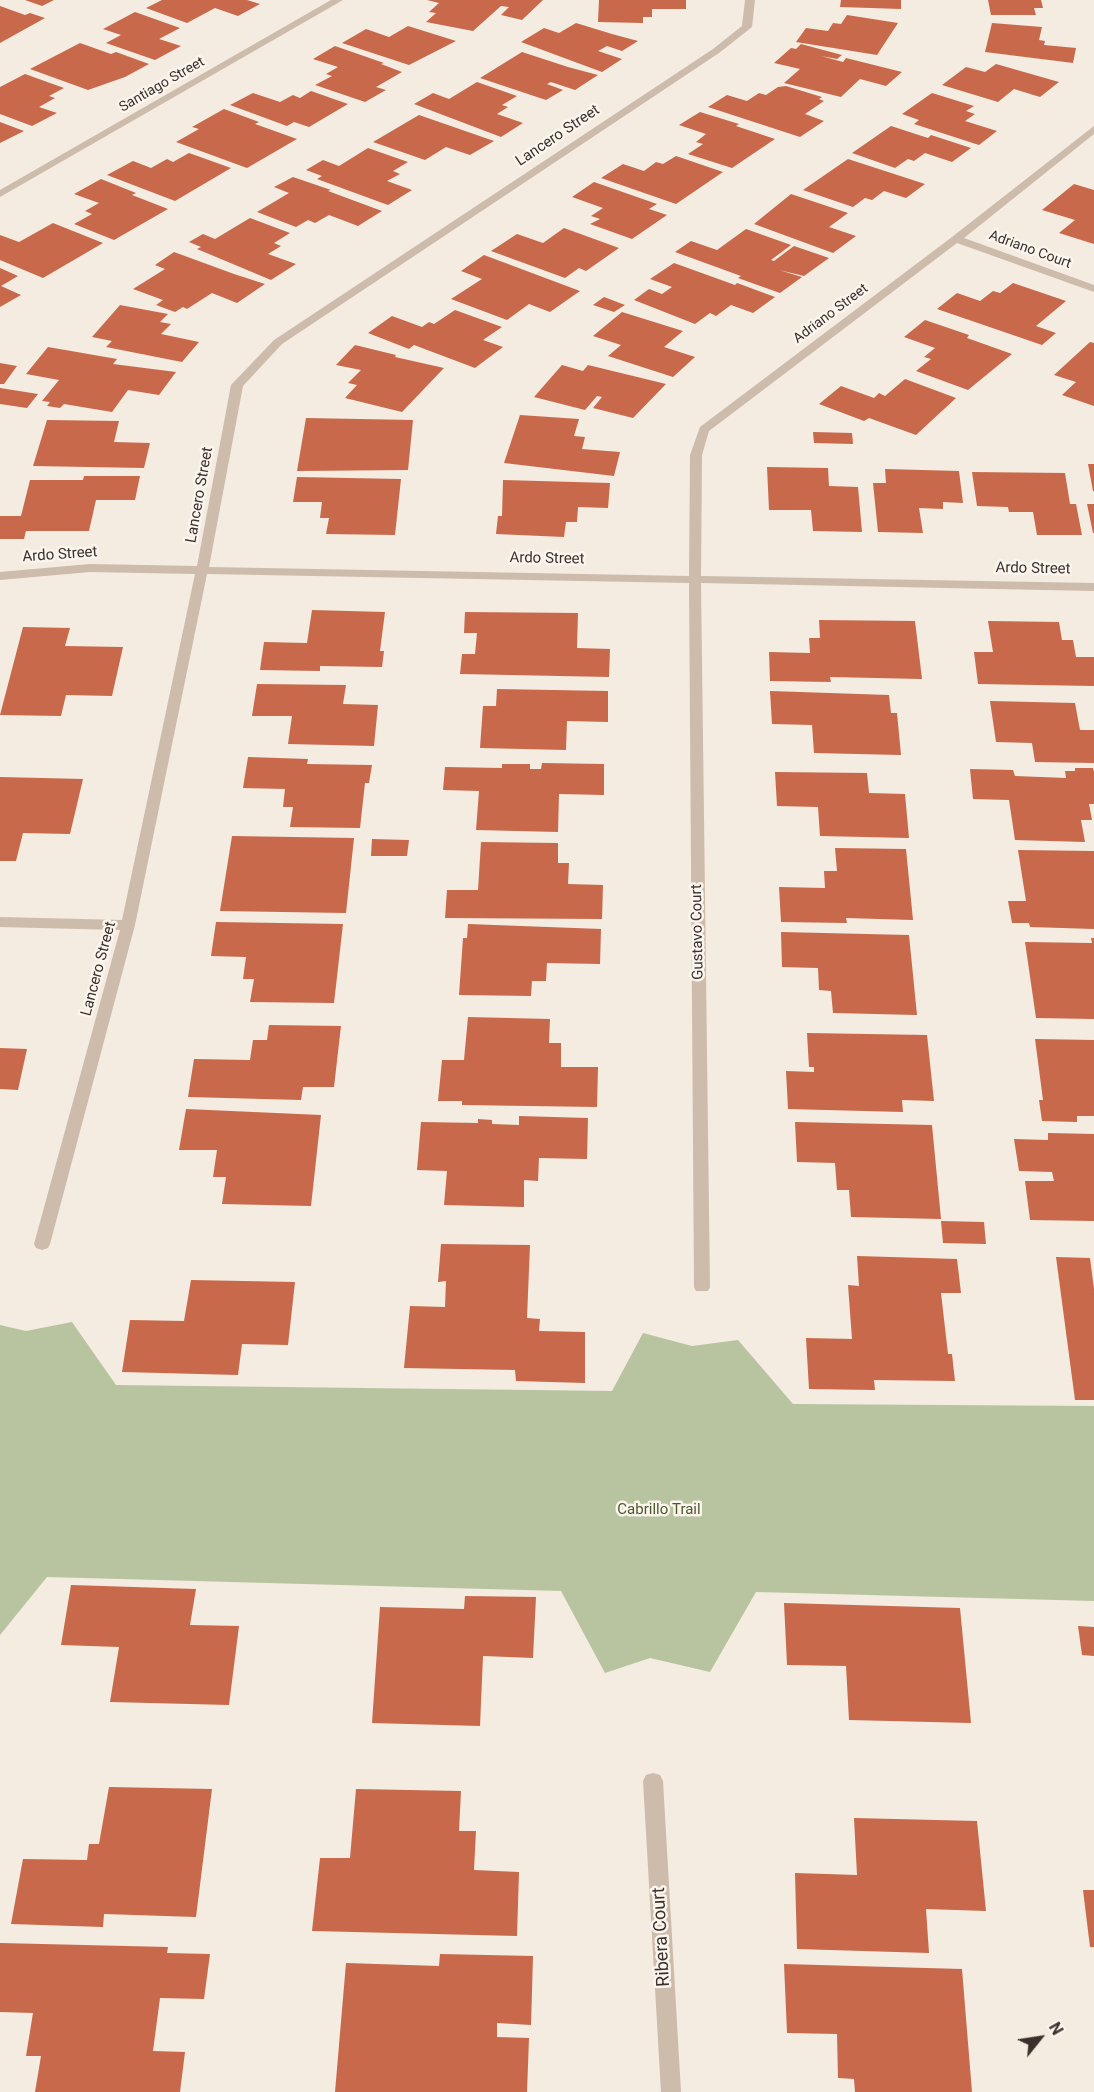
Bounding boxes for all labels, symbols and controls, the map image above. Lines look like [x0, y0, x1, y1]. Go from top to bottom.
street label: Santiago Street [116, 54, 208, 116]
street label: Lancero Street [513, 101, 603, 171]
street label: Adriano Court [987, 227, 1073, 273]
street label: Adriano Street [790, 281, 872, 347]
street label: Lancero Street [183, 446, 217, 544]
street label: Ardo Street [22, 543, 98, 567]
street label: Ardo Street [509, 549, 585, 569]
street label: Ardo Street [995, 559, 1071, 579]
street label: Gustavo Court [688, 884, 708, 980]
street label: Lancero Street [78, 920, 120, 1018]
park label: Cabrillo Trail [617, 1501, 701, 1519]
street label: Ribera Court [649, 1887, 675, 1987]
north arrow [1010, 2008, 1070, 2068]
text: N [1045, 2019, 1067, 2038]

